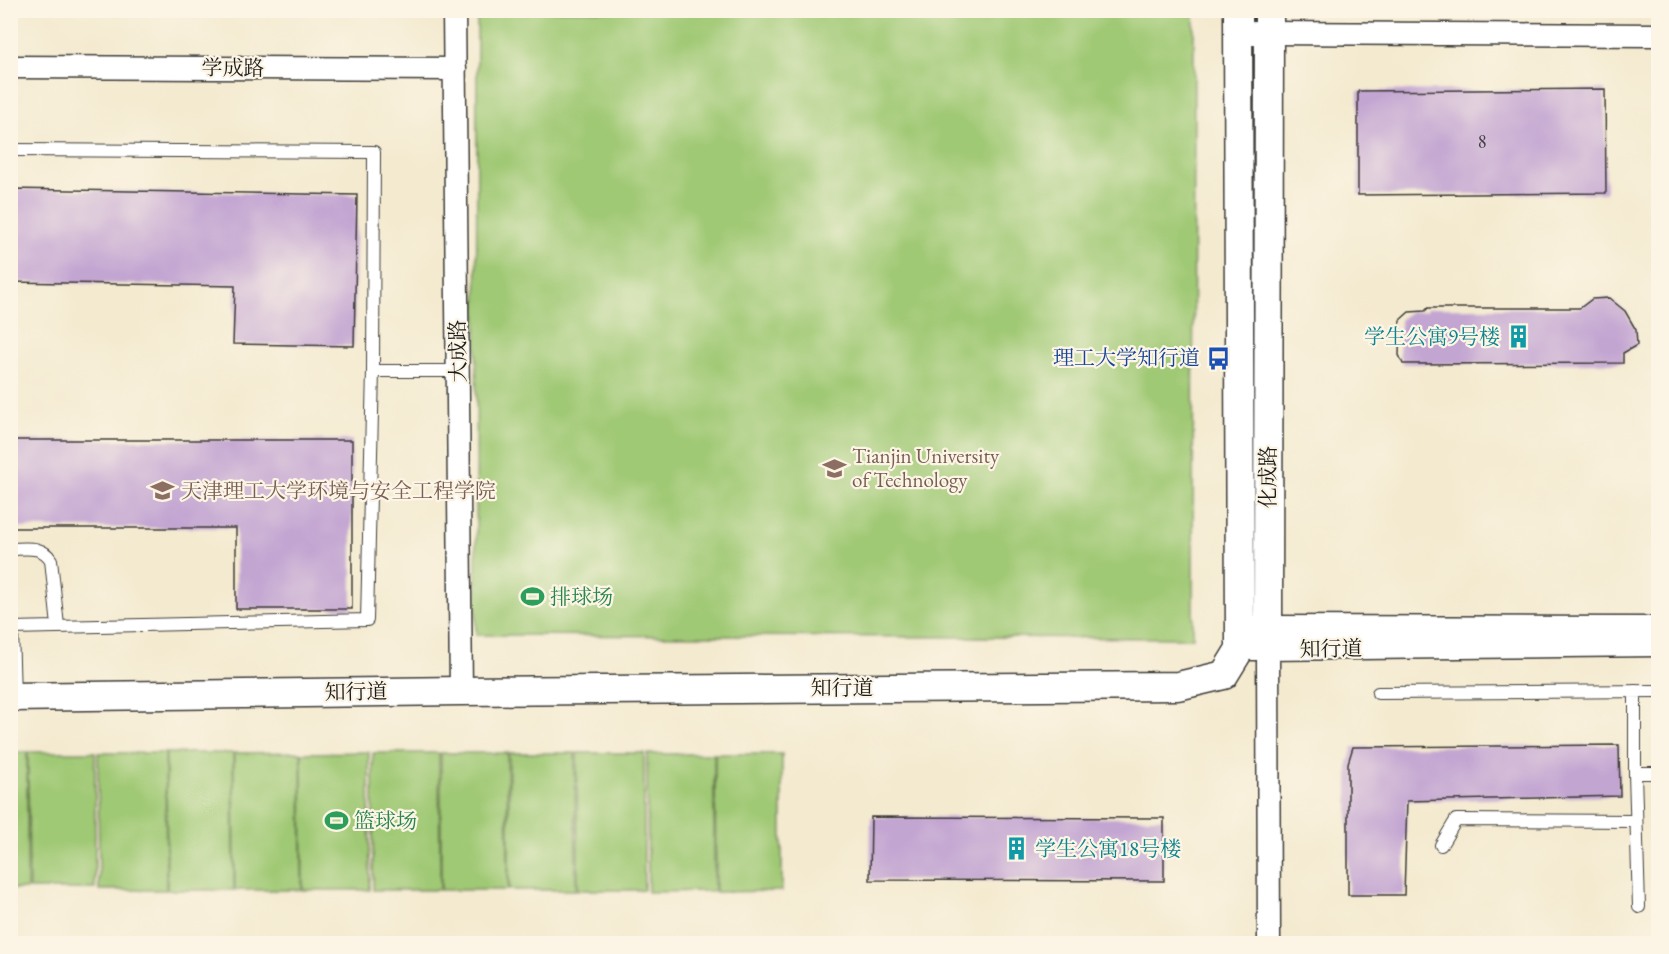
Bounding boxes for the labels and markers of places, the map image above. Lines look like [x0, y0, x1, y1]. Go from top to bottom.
place label: 学生公寓9号楼 [1364, 323, 1500, 350]
building icon: 学生公寓9号楼 [1505, 324, 1531, 350]
place label: 理工大学知行道 [1053, 344, 1200, 371]
bus stop icon: 理工大学知行道 [1205, 345, 1231, 371]
place label: Tianjin University of Technology [852, 442, 1000, 493]
school or university icon: Tianjin University of Technology [821, 455, 847, 481]
place label: 天津理工大学环境与安全工程学院 [181, 477, 496, 504]
school or university icon: 天津理工大学环境与安全工程学院 [150, 478, 176, 504]
place label: 排球场 [550, 583, 613, 610]
sports icon: 排球场 [519, 584, 545, 610]
place label: 篮球场 [354, 807, 417, 834]
sports icon: 篮球场 [323, 808, 349, 834]
place label: 学生公寓18号楼 [1035, 835, 1181, 862]
building icon: 学生公寓18号楼 [1004, 836, 1030, 862]

